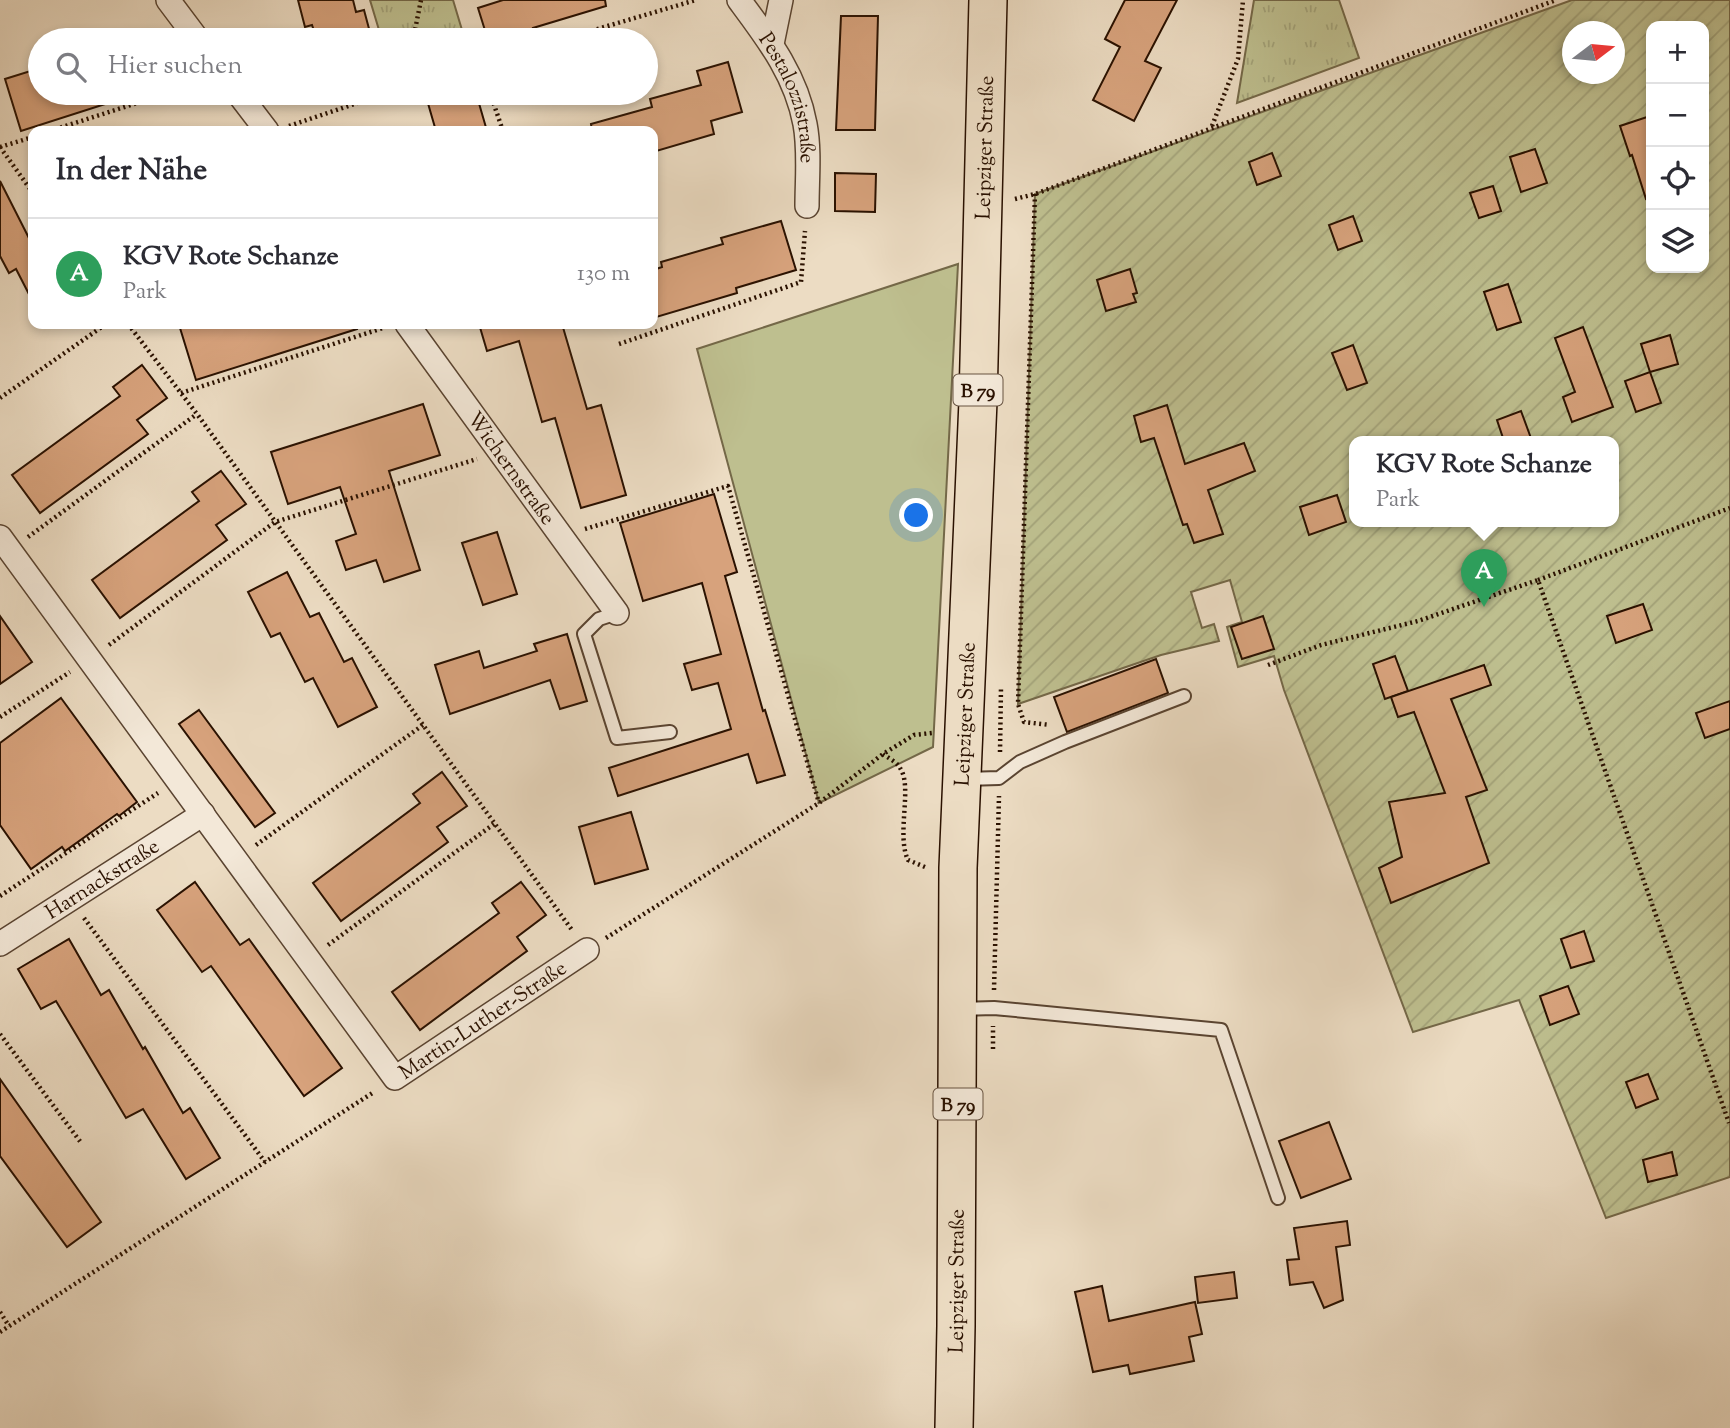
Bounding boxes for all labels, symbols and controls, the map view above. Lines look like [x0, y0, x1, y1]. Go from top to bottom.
north arrow [1562, 21, 1625, 84]
map controls [1646, 21, 1709, 273]
button: + [1646, 21, 1709, 84]
street label: Pestalozzistraße [750, 27, 821, 163]
search box [28, 28, 658, 105]
icon: search [52, 48, 90, 86]
text: Hier suchen [108, 48, 243, 85]
street label: Leipziger Straße [970, 75, 1003, 220]
button: − [1646, 84, 1709, 147]
button: locate [1646, 147, 1709, 210]
text: In der Nähe [56, 150, 207, 193]
button: layers [1646, 210, 1709, 273]
text: KGV Rote Schanze [123, 239, 339, 276]
text: A [70, 258, 88, 291]
text: 130 m [577, 258, 630, 291]
text: Park [123, 276, 167, 309]
road number: B 79 [954, 374, 1002, 406]
street label: Wichernstraße [459, 406, 561, 532]
popup [1349, 436, 1619, 527]
text: KGV Rote Schanze [1376, 447, 1592, 484]
text: Park [1376, 484, 1420, 517]
your location [899, 498, 933, 532]
pin: A [1461, 549, 1507, 607]
street label: Leipziger Straße [949, 642, 985, 787]
street label: Harnackstraße [40, 833, 166, 928]
street label: Martin-Luther-Straße [394, 954, 574, 1088]
road number: B 79 [934, 1088, 982, 1120]
street label: Leipziger Straße [942, 1209, 974, 1353]

